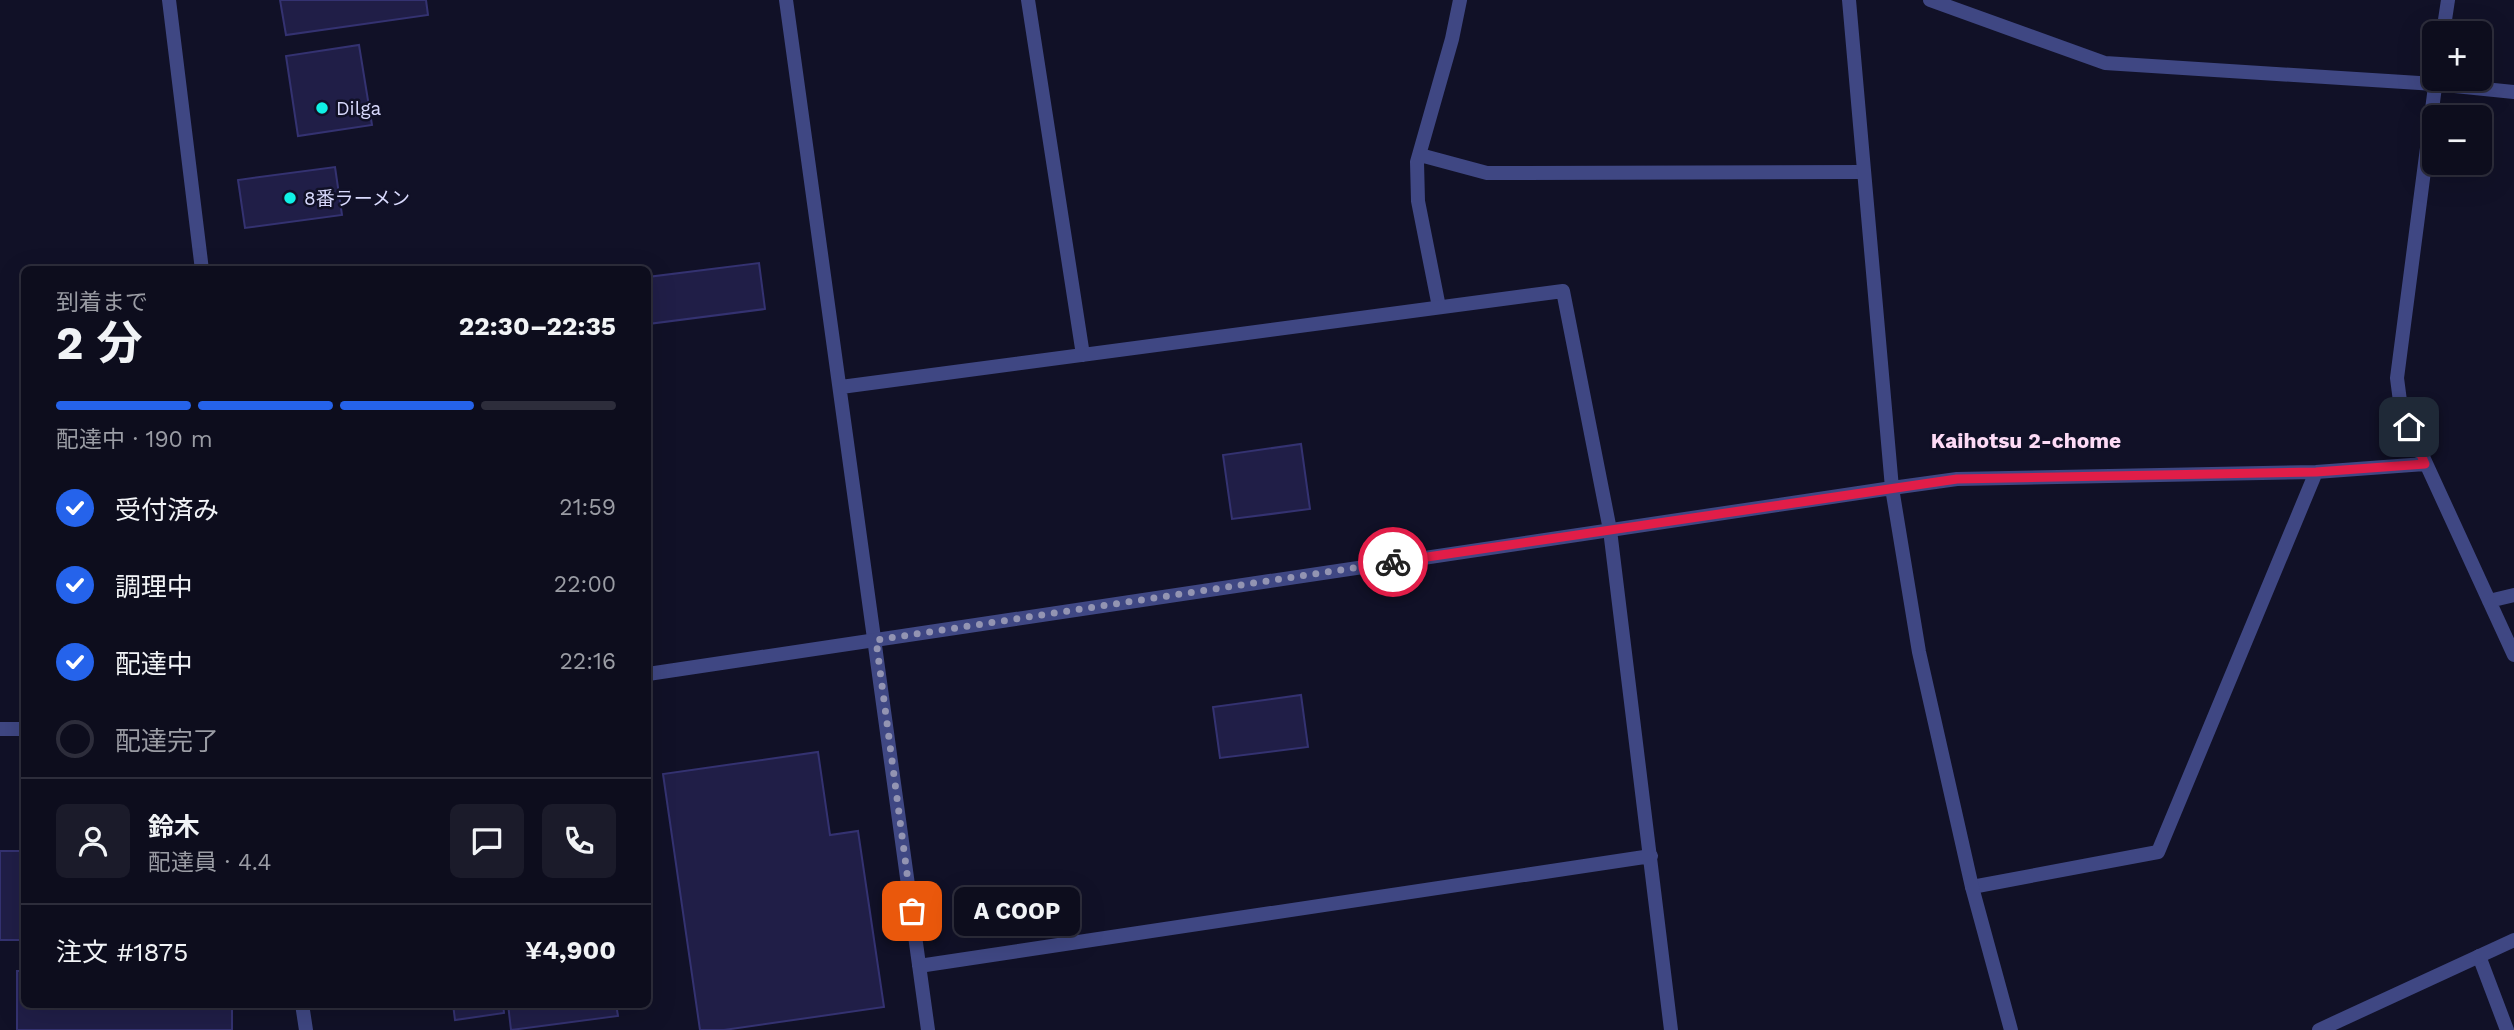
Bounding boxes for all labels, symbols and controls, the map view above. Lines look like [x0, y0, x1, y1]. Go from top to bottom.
map controls [2422, 21, 2492, 175]
button: + [2422, 21, 2492, 91]
place label: Dilga [336, 97, 382, 120]
marker: Dilga [314, 100, 330, 116]
button: − [2422, 105, 2492, 175]
place label: 8番ラーメン [304, 187, 410, 210]
marker: 8番ラーメン [282, 190, 298, 206]
text: 到着まで [56, 289, 148, 316]
text: 22:30–22:35 [459, 311, 616, 341]
text: 2 分 [56, 316, 143, 370]
pin [2379, 397, 2439, 457]
icon: home [2390, 408, 2428, 446]
text: 配達中 · 190 m [56, 426, 213, 453]
district label: Kaihotsu 2-chome [1931, 428, 2121, 453]
icon: check [56, 489, 94, 527]
text: 21:59 [559, 494, 616, 521]
text: 受付済み [115, 495, 219, 525]
courier [1358, 527, 1428, 597]
icon: bike [1374, 543, 1412, 581]
icon: check [56, 566, 94, 604]
text: 22:00 [554, 571, 616, 598]
text: 調理中 [115, 572, 193, 602]
icon: check [56, 643, 94, 681]
text: 22:16 [559, 648, 616, 675]
text: 配達中 [115, 649, 193, 679]
text: 配達完了 [115, 726, 219, 756]
button: person [56, 804, 130, 878]
button: chat [450, 804, 524, 878]
button: phone [542, 804, 616, 878]
text: 鈴木 [148, 812, 200, 842]
text: 配達員 · 4.4 [148, 849, 272, 876]
pin [882, 881, 942, 941]
callout: A COOP [954, 886, 1080, 936]
icon: bag [893, 892, 931, 930]
text: A COOP [974, 898, 1060, 925]
text: ¥4,900 [525, 935, 616, 965]
text: 注文 #1875 [56, 937, 188, 967]

